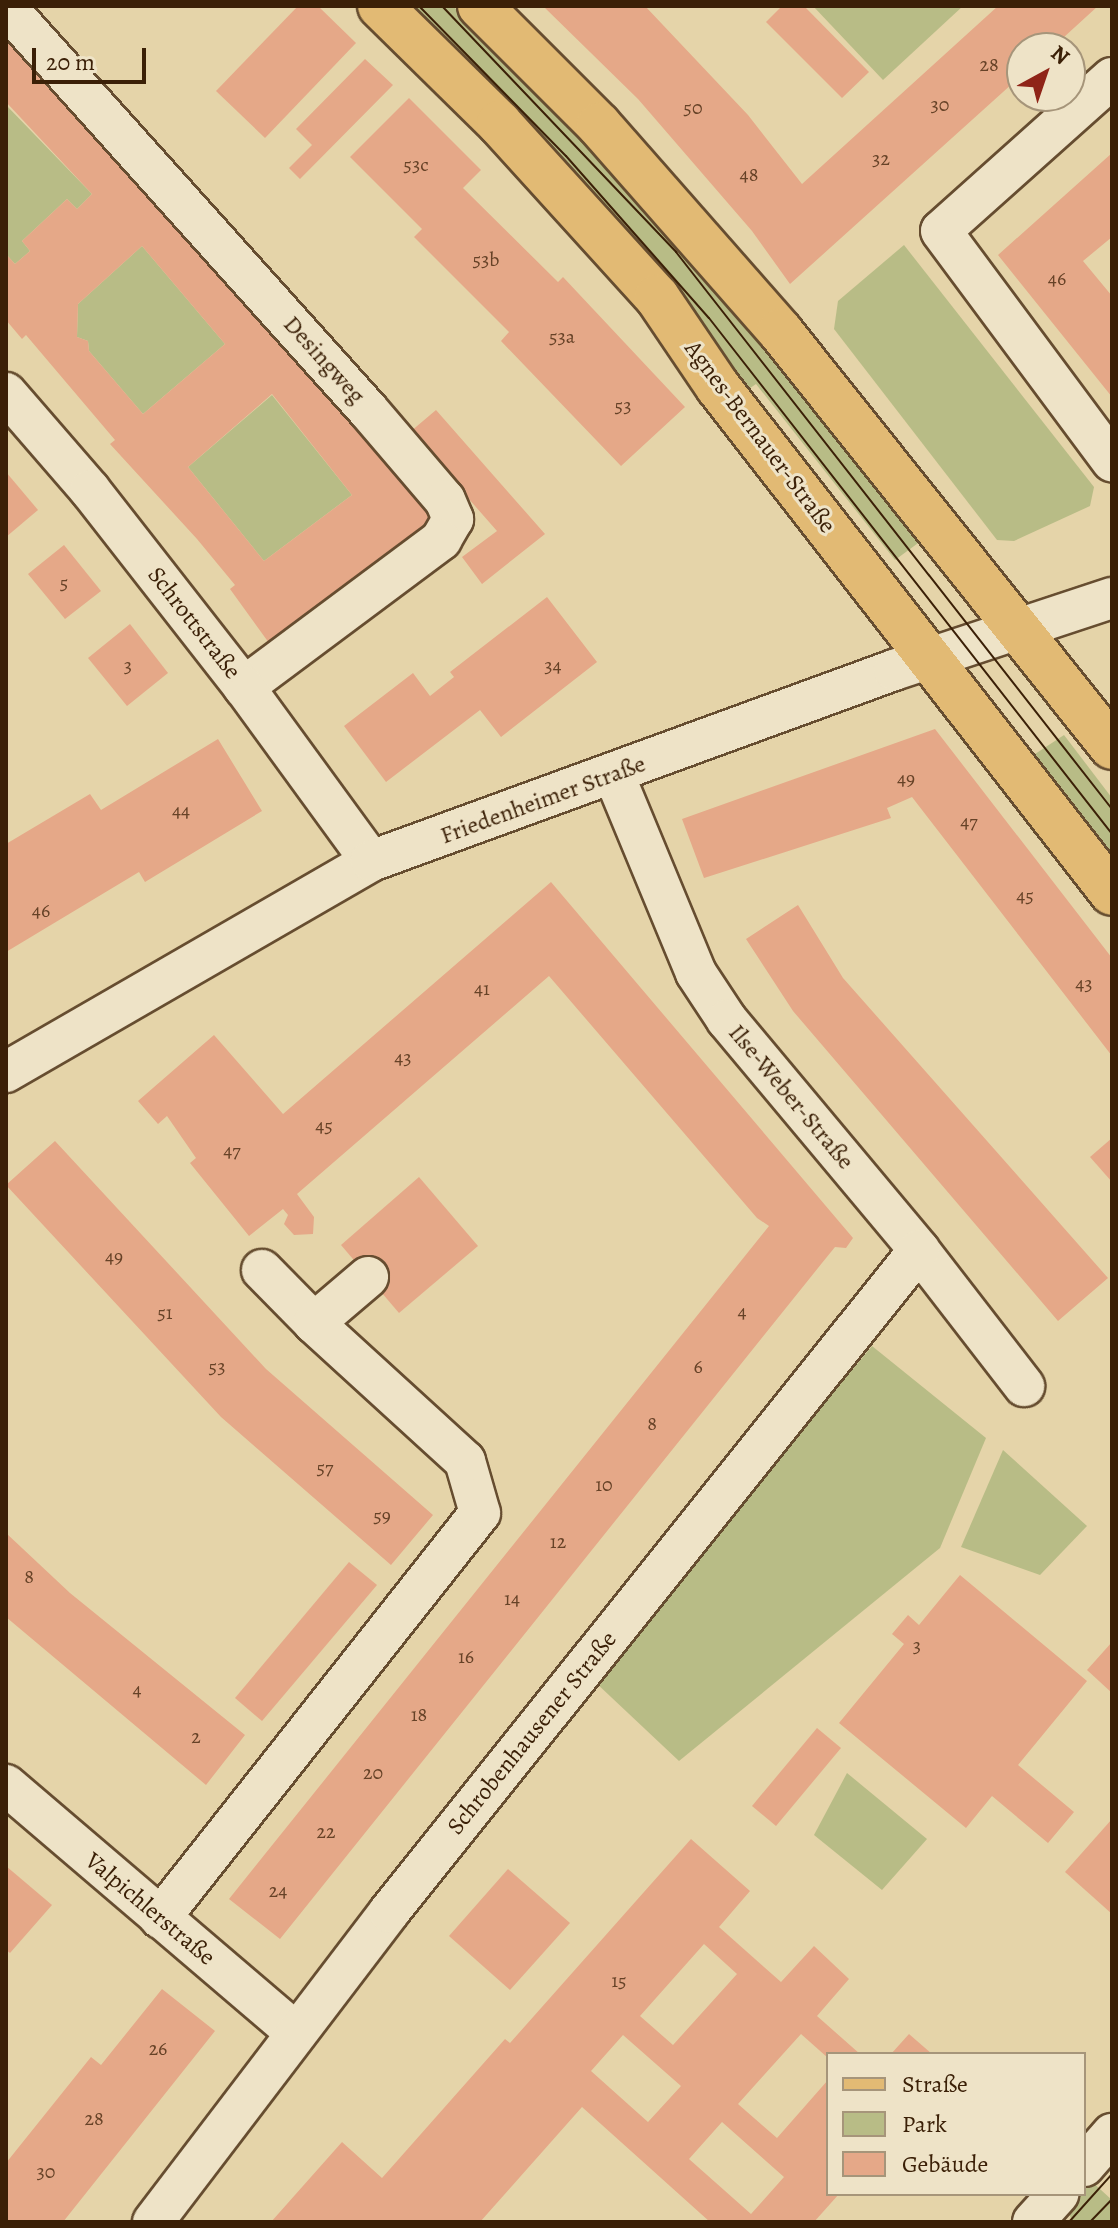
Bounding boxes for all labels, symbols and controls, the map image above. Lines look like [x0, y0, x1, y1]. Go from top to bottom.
scale bar [36, 32, 150, 82]
north arrow [1006, 32, 1086, 112]
text: N [1044, 39, 1076, 72]
text: 20 m [46, 46, 95, 78]
house number: 28 [979, 52, 999, 76]
house number: 30 [931, 92, 949, 116]
house number: 50 [683, 95, 703, 119]
house number: 32 [872, 146, 890, 170]
house number: 53c [403, 152, 429, 176]
house number: 48 [740, 162, 758, 186]
house number: 53b [472, 247, 500, 271]
house number: 46 [1048, 266, 1066, 290]
street label: Desingweg [277, 310, 371, 410]
house number: 53a [549, 324, 575, 348]
street label: Agnes-Bernauer-Straße [678, 335, 842, 539]
house number: 53 [615, 393, 631, 417]
street label: Schrottstraße [141, 561, 247, 685]
house number: 5 [60, 570, 68, 594]
house number: 3 [124, 653, 132, 677]
house number: 34 [544, 653, 562, 677]
street label: Friedenheimer Straße [437, 750, 649, 850]
house number: 49 [897, 766, 915, 790]
house number: 44 [172, 798, 190, 822]
house number: 47 [960, 809, 978, 833]
house number: 45 [1016, 883, 1034, 907]
house number: 46 [32, 898, 50, 922]
house number: 43 [1075, 971, 1093, 995]
house number: 41 [474, 976, 490, 1000]
street label: Ilse-Weber-Straße [722, 1019, 860, 1175]
house number: 43 [394, 1045, 412, 1069]
house number: 45 [315, 1113, 333, 1137]
house number: 47 [223, 1138, 241, 1162]
house number: 49 [105, 1244, 123, 1268]
house number: 4 [737, 1299, 747, 1323]
house number: 51 [157, 1300, 173, 1324]
house number: 53 [209, 1354, 225, 1378]
house number: 6 [693, 1354, 703, 1378]
house number: 8 [647, 1411, 657, 1435]
house number: 57 [317, 1455, 333, 1479]
house number: 10 [595, 1472, 613, 1496]
house number: 59 [373, 1503, 391, 1527]
house number: 12 [550, 1529, 566, 1553]
house number: 8 [24, 1564, 34, 1588]
house number: 14 [504, 1586, 520, 1610]
street label: Schrobenhausener Straße [441, 1626, 623, 1840]
house number: 3 [913, 1633, 921, 1657]
house number: 16 [458, 1644, 474, 1668]
house number: 4 [132, 1677, 142, 1701]
house number: 18 [411, 1702, 427, 1726]
house number: 2 [191, 1724, 201, 1748]
house number: 20 [363, 1760, 383, 1784]
house number: 22 [317, 1819, 335, 1843]
street label: Valpichlerstraße [79, 1846, 221, 1972]
house number: 24 [269, 1878, 287, 1902]
house number: 15 [611, 1968, 627, 1992]
house number: 26 [149, 2036, 167, 2060]
legend [826, 2052, 1086, 2196]
text: Straße [902, 2068, 968, 2100]
house number: 28 [84, 2106, 104, 2130]
text: Park [902, 2108, 947, 2140]
text: Gebäude [902, 2148, 988, 2180]
house number: 30 [37, 2159, 55, 2183]

